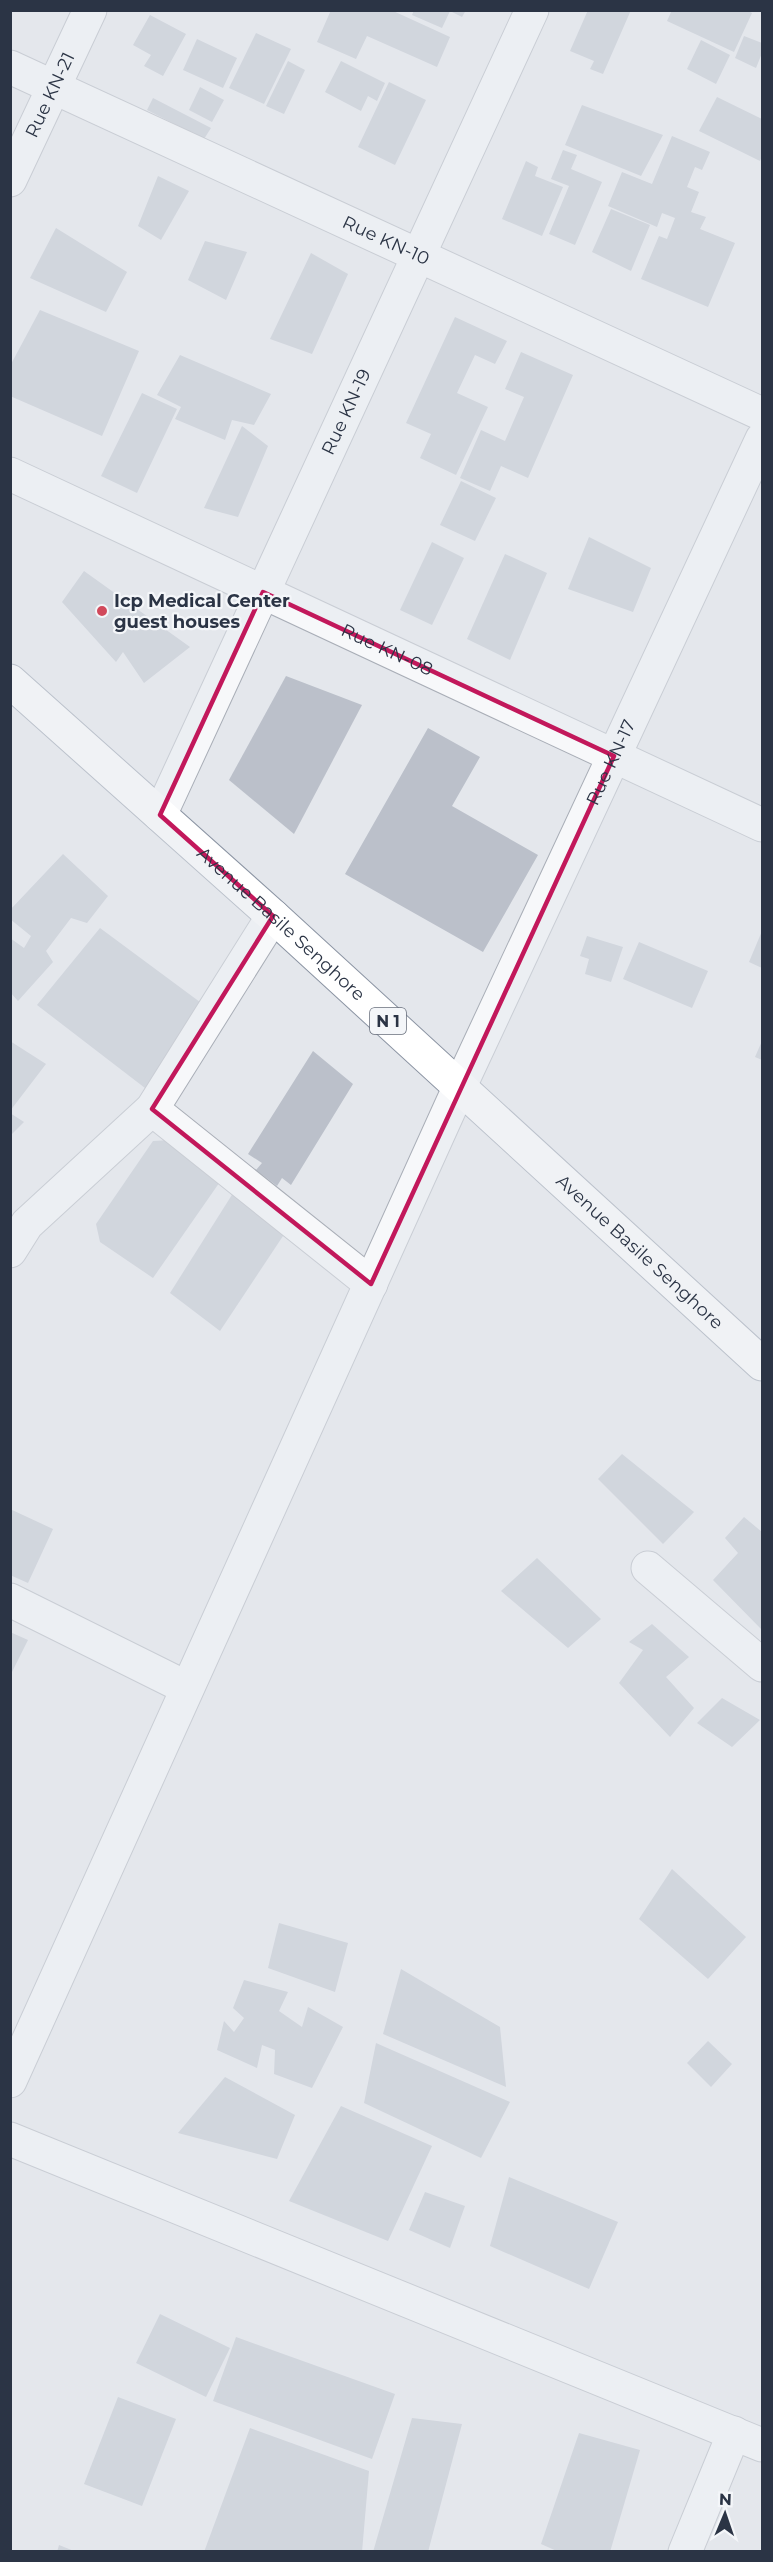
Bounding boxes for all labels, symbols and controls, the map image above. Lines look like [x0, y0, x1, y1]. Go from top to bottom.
street label: Rue KN-21 [21, 49, 79, 141]
street label: Rue KN-10 [339, 211, 433, 270]
street label: Rue KN-19 [317, 365, 376, 458]
place label: Icp Medical Center guest houses [114, 590, 290, 633]
marker: Icp Medical Center guest houses [95, 604, 109, 618]
street label: Rue KN-08 [338, 619, 436, 681]
street label: Rue KN-17 [582, 716, 640, 809]
street label: Avenue Basile Senghore [193, 842, 370, 1006]
road number: N 1 [370, 1008, 406, 1034]
street label: Avenue Basile Senghore [552, 1170, 728, 1334]
north arrow [695, 2484, 755, 2544]
text: N [719, 2490, 732, 2509]

